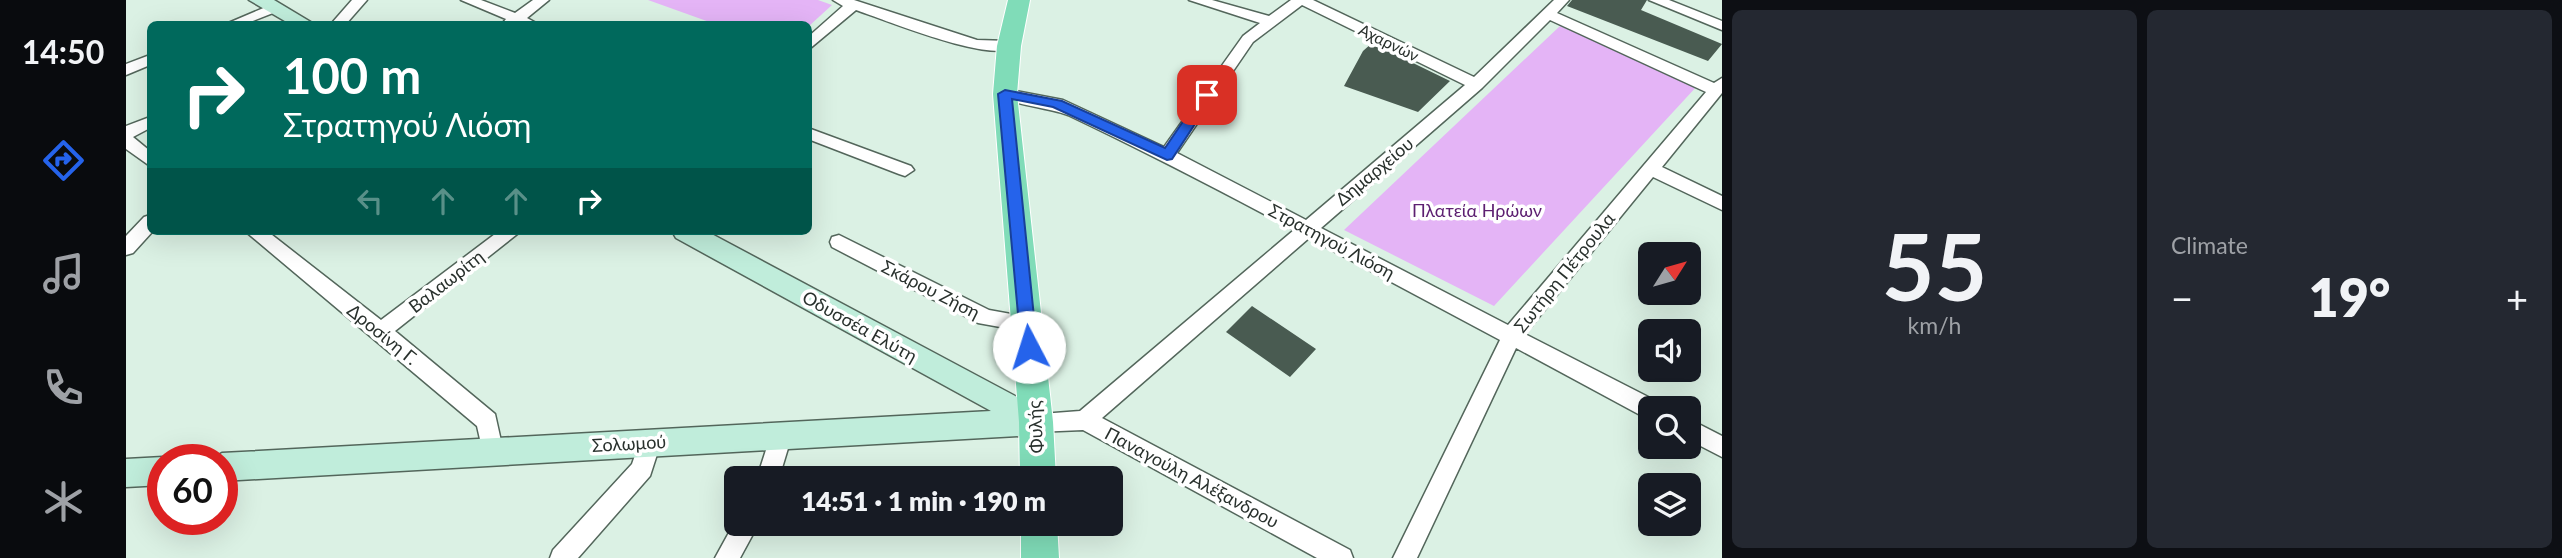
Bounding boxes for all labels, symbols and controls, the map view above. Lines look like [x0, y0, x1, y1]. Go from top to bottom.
street label: Αχαρνών [1356, 19, 1422, 65]
text: 14:50 [22, 32, 104, 71]
text: 100 m [283, 46, 421, 104]
icon: right [168, 49, 259, 140]
pin [1177, 65, 1237, 125]
icon: arrive [1188, 76, 1226, 114]
text: Στρατηγού Λιόση [283, 105, 531, 144]
street label: Δημαρχείου [1331, 132, 1417, 210]
icon: directions [39, 136, 88, 185]
icon: left [351, 182, 389, 220]
icon: ahead [424, 182, 462, 220]
icon: ahead [497, 182, 535, 220]
icon: right [570, 182, 608, 220]
street label: Στρατηγού Λιόση [1265, 198, 1399, 284]
park label: Πλατεία Ηρώων [1412, 199, 1542, 221]
street label: Σωτήρη Πέτρουλα [1509, 207, 1619, 336]
text: 55 [1882, 211, 1987, 320]
text: Climate [2171, 231, 2248, 259]
north arrow [1638, 242, 1701, 304]
map controls [1638, 242, 1701, 536]
street label: Βαλαωρίτη [404, 245, 488, 317]
icon: music [39, 249, 88, 298]
street label: Σκάρου Ζήση [878, 255, 984, 323]
text: 19° [2309, 266, 2390, 328]
text: − [2171, 275, 2193, 321]
text: + [2506, 275, 2528, 321]
street label: Οδυσσέα Ελύτη [799, 285, 921, 367]
street label: Δροσίνη Γ. [343, 299, 423, 369]
position arrow [992, 310, 1066, 384]
text: km/h [1908, 311, 1961, 339]
button: sound [1638, 319, 1701, 382]
icon: phone [39, 363, 88, 412]
button: search [1638, 396, 1701, 459]
street label: Φυλής [1023, 399, 1047, 454]
street label: Παναγούλη Αλέξανδρου [1101, 422, 1283, 532]
street label: Σολωμού [591, 430, 667, 456]
speed limit sign: 60 [147, 444, 238, 535]
button: layers [1638, 473, 1701, 536]
icon: climate [39, 477, 88, 526]
text: 14:51 · 1 min · 190 m [801, 485, 1046, 517]

